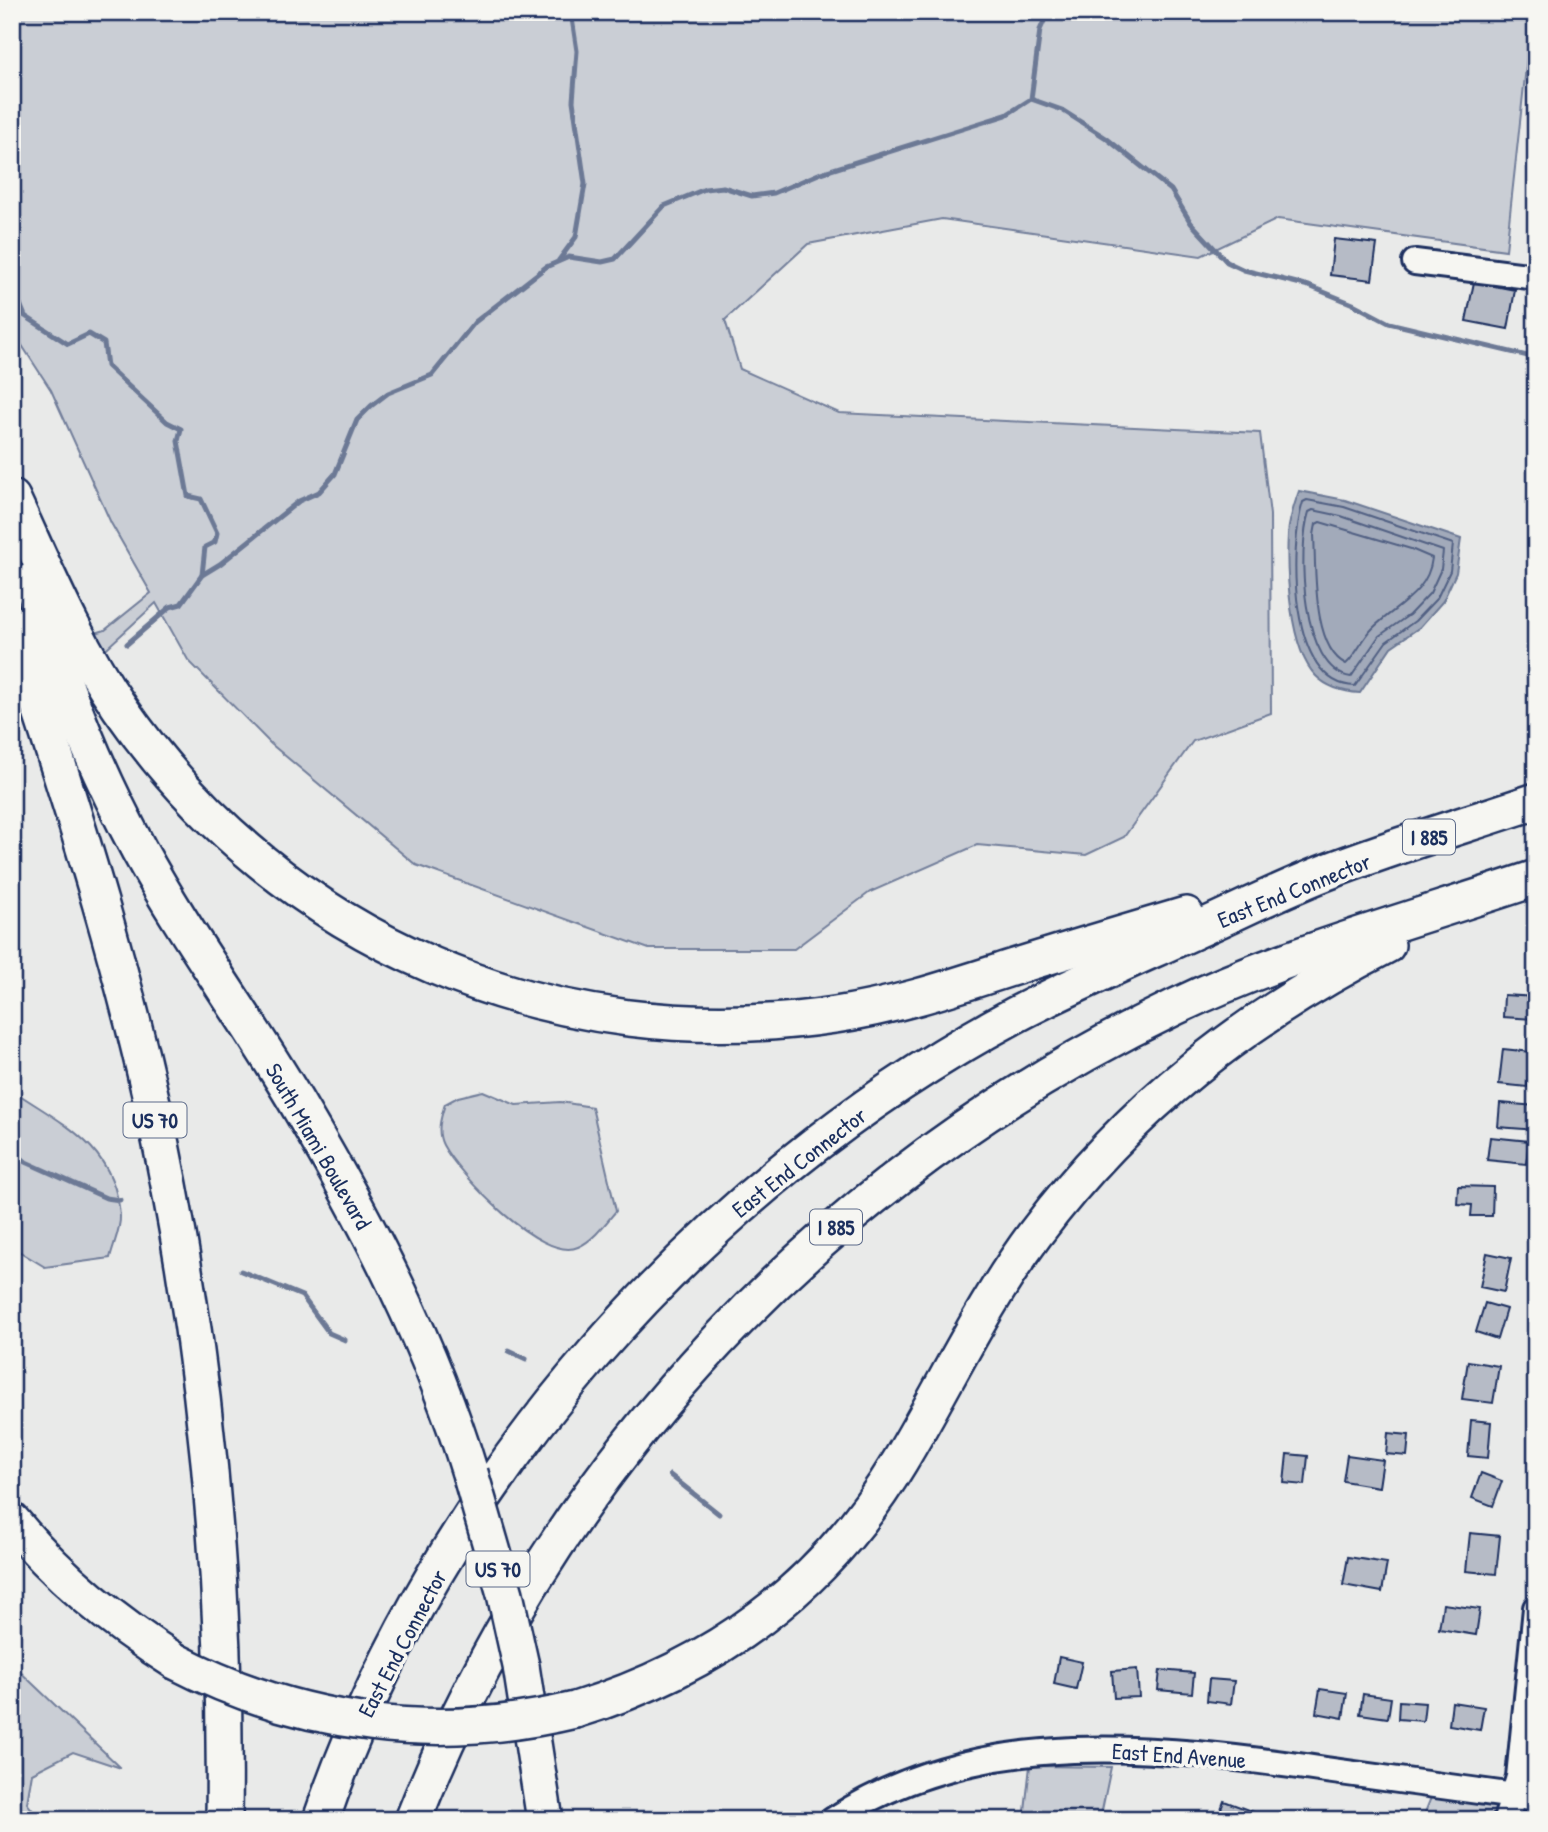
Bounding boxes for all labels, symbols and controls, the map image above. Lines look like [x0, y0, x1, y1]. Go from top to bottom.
road number: I 885 [1403, 820, 1455, 854]
street label: East End Connector [1213, 845, 1375, 935]
street label: South Miami Boulevard [259, 1057, 379, 1235]
street label: East End Connector [725, 1100, 873, 1224]
road number: US 70 [124, 1102, 186, 1138]
road number: I 885 [810, 1210, 862, 1244]
road number: US 70 [466, 1552, 530, 1586]
street label: East End Connector [350, 1564, 454, 1722]
street label: East End Avenue [1111, 1735, 1247, 1775]

